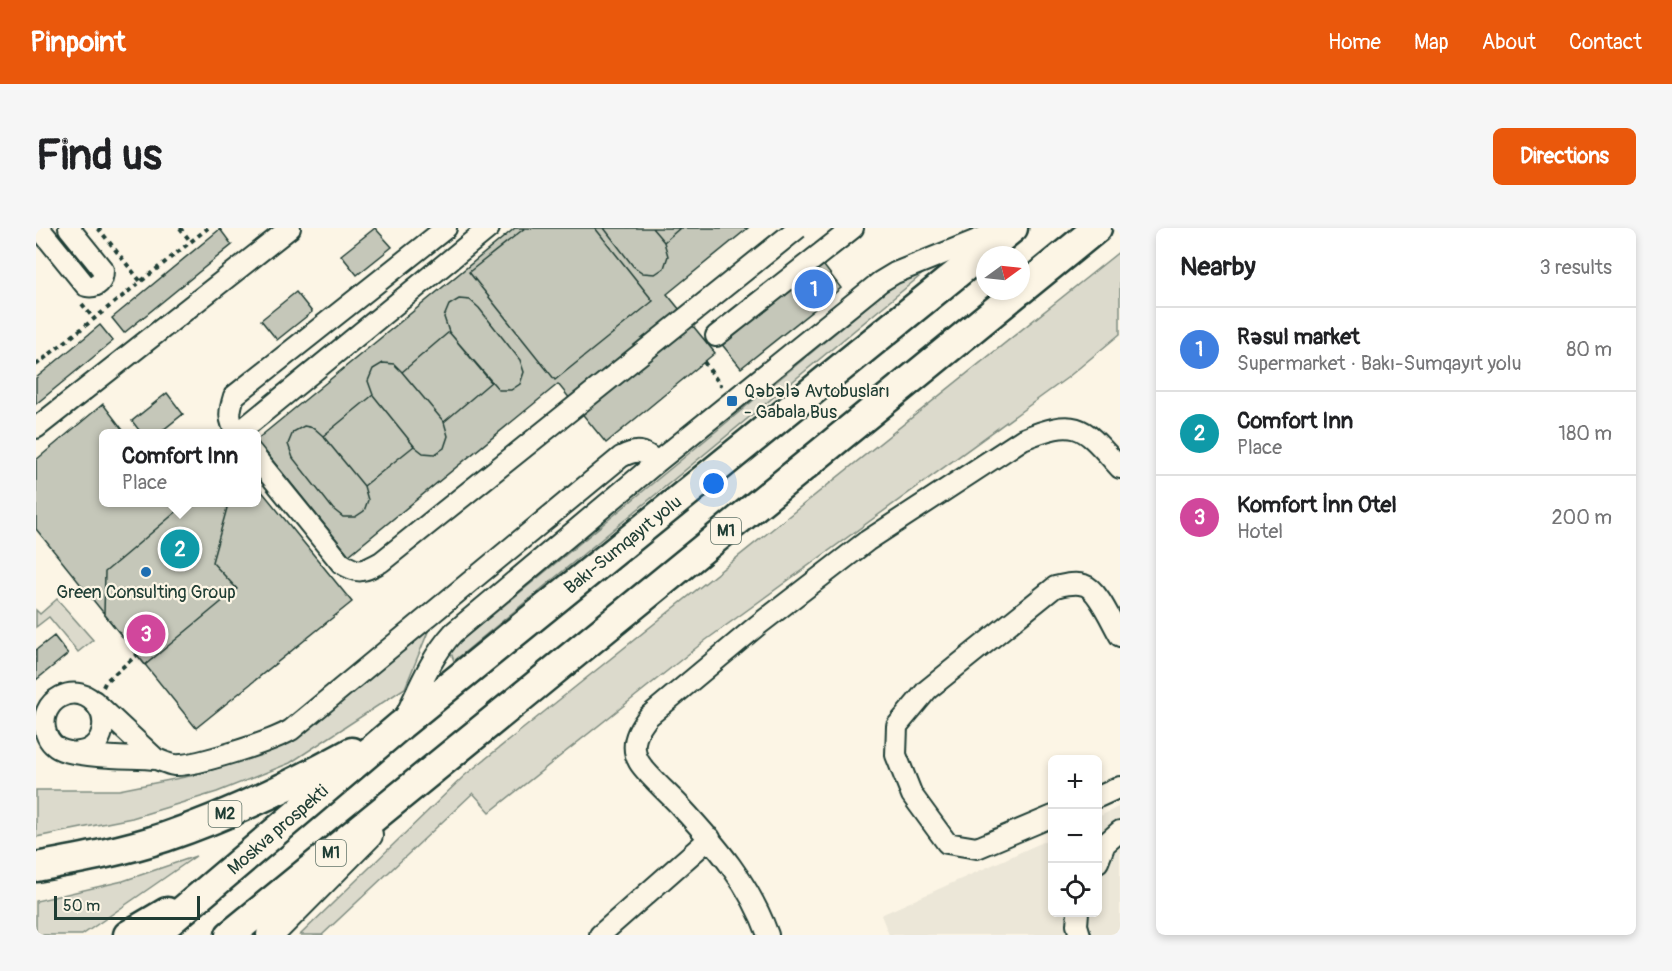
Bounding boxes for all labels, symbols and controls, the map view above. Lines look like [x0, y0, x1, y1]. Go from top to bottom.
text: Pinpoint [30, 25, 126, 60]
text: Home [1328, 29, 1381, 56]
text: Map [1414, 29, 1449, 56]
text: About [1482, 29, 1536, 56]
text: Contact [1569, 29, 1642, 56]
button: Directions [1493, 128, 1636, 185]
text: Find us [36, 130, 162, 182]
north arrow [976, 246, 1030, 300]
text: Nearby [1180, 251, 1256, 283]
text: 3 results [1540, 255, 1612, 280]
pin: 1 [794, 266, 834, 312]
text: Rәsul market [1237, 323, 1360, 351]
text: 1 [1196, 337, 1203, 362]
text: 80 m [1566, 337, 1612, 362]
text: Supermarket · Bakı-Sumqayıt yolu [1237, 351, 1522, 376]
place label: Qəbələ Avtobusları - Gabala Bus [744, 380, 890, 424]
marker: Qəbələ Avtobusları - Gabala Bus [725, 394, 739, 408]
text: Comfort Inn [1237, 407, 1353, 435]
text: 2 [1194, 421, 1205, 446]
text: 180 m [1558, 421, 1612, 446]
popup [99, 429, 261, 507]
text: Place [1237, 435, 1282, 460]
text: Comfort Inn [122, 442, 238, 470]
your location [699, 469, 728, 498]
text: Place [122, 470, 167, 495]
street label: Bakı-Sumqayıt yolu [560, 491, 686, 599]
text: Komfort İnn Otel [1237, 491, 1397, 519]
text: 3 [1194, 505, 1205, 530]
text: 200 m [1551, 505, 1612, 530]
road number: M1 [711, 518, 741, 544]
text: Hotel [1237, 519, 1283, 544]
pin: 2 [160, 526, 200, 572]
marker: Green Consulting Group [139, 565, 153, 579]
place label: Green Consulting Group [56, 581, 236, 604]
pin: 3 [126, 612, 166, 656]
map controls [1048, 755, 1102, 917]
button: + [1048, 755, 1102, 809]
street label: Moskva prospekti [223, 780, 333, 880]
road number: M2 [208, 801, 242, 827]
button: − [1048, 809, 1102, 863]
road number: M1 [316, 840, 346, 866]
button: locate [1048, 863, 1102, 917]
scale bar [54, 893, 200, 920]
text: 50 m [63, 896, 100, 916]

